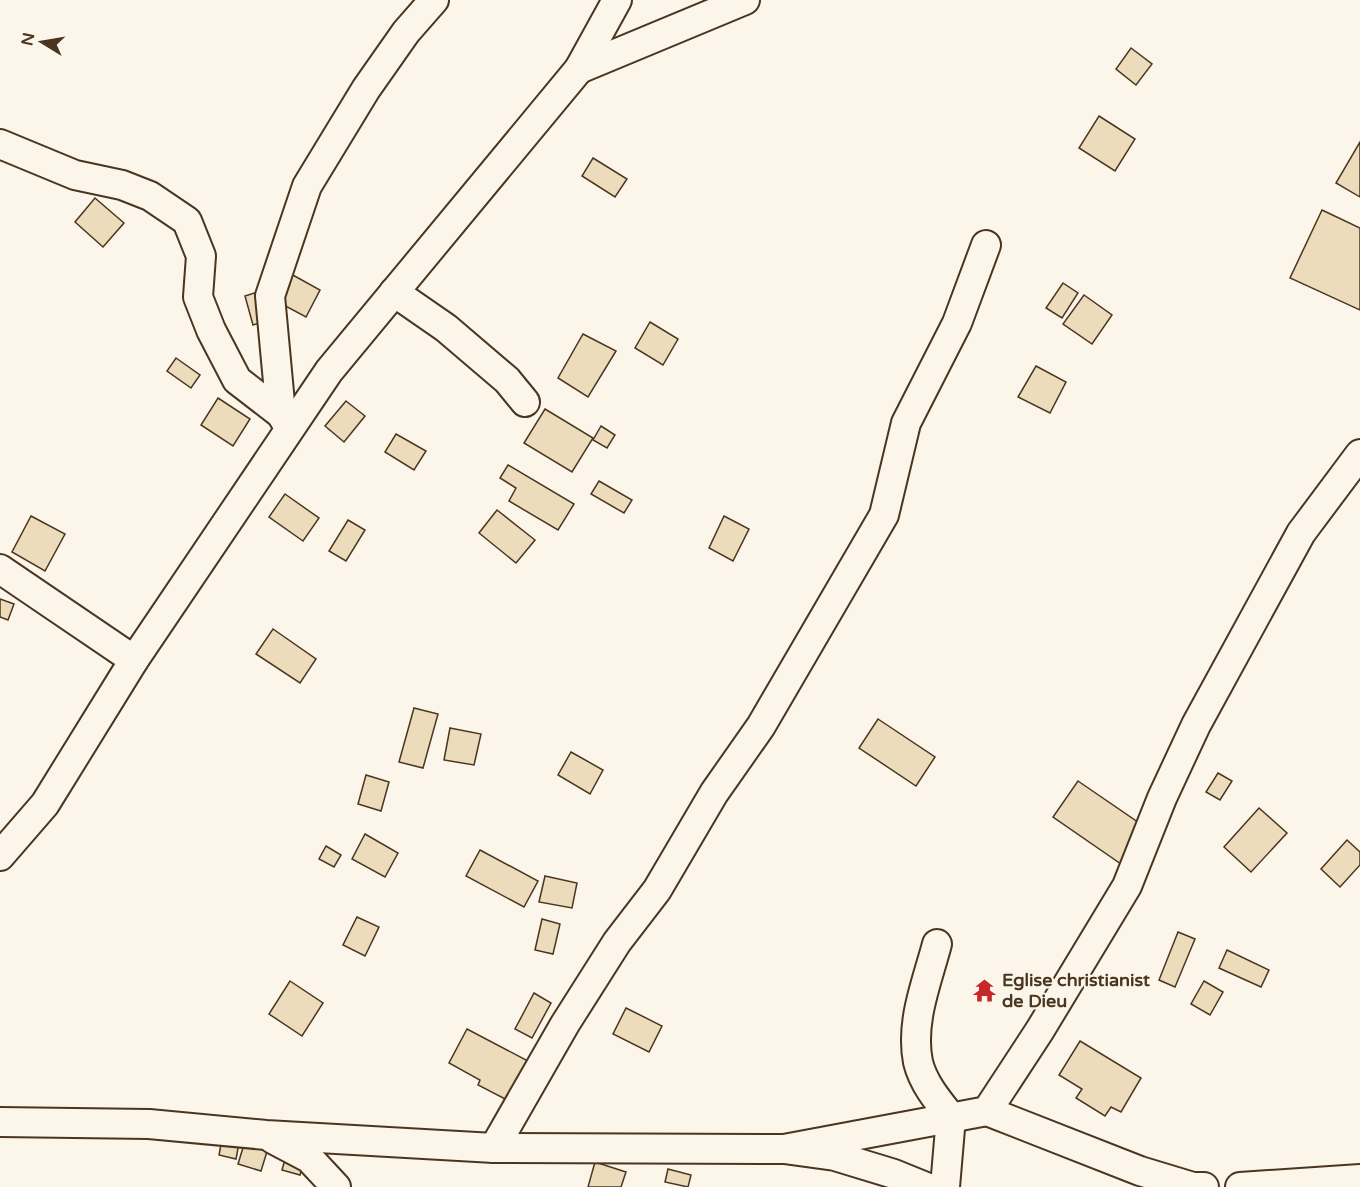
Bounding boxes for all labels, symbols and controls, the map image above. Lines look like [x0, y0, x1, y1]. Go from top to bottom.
north arrow [12, 12, 72, 72]
text: N [17, 31, 39, 48]
place label: Eglise christianist de Dieu [1002, 969, 1150, 1012]
temple icon: Eglise christianist de Dieu [971, 977, 997, 1003]

